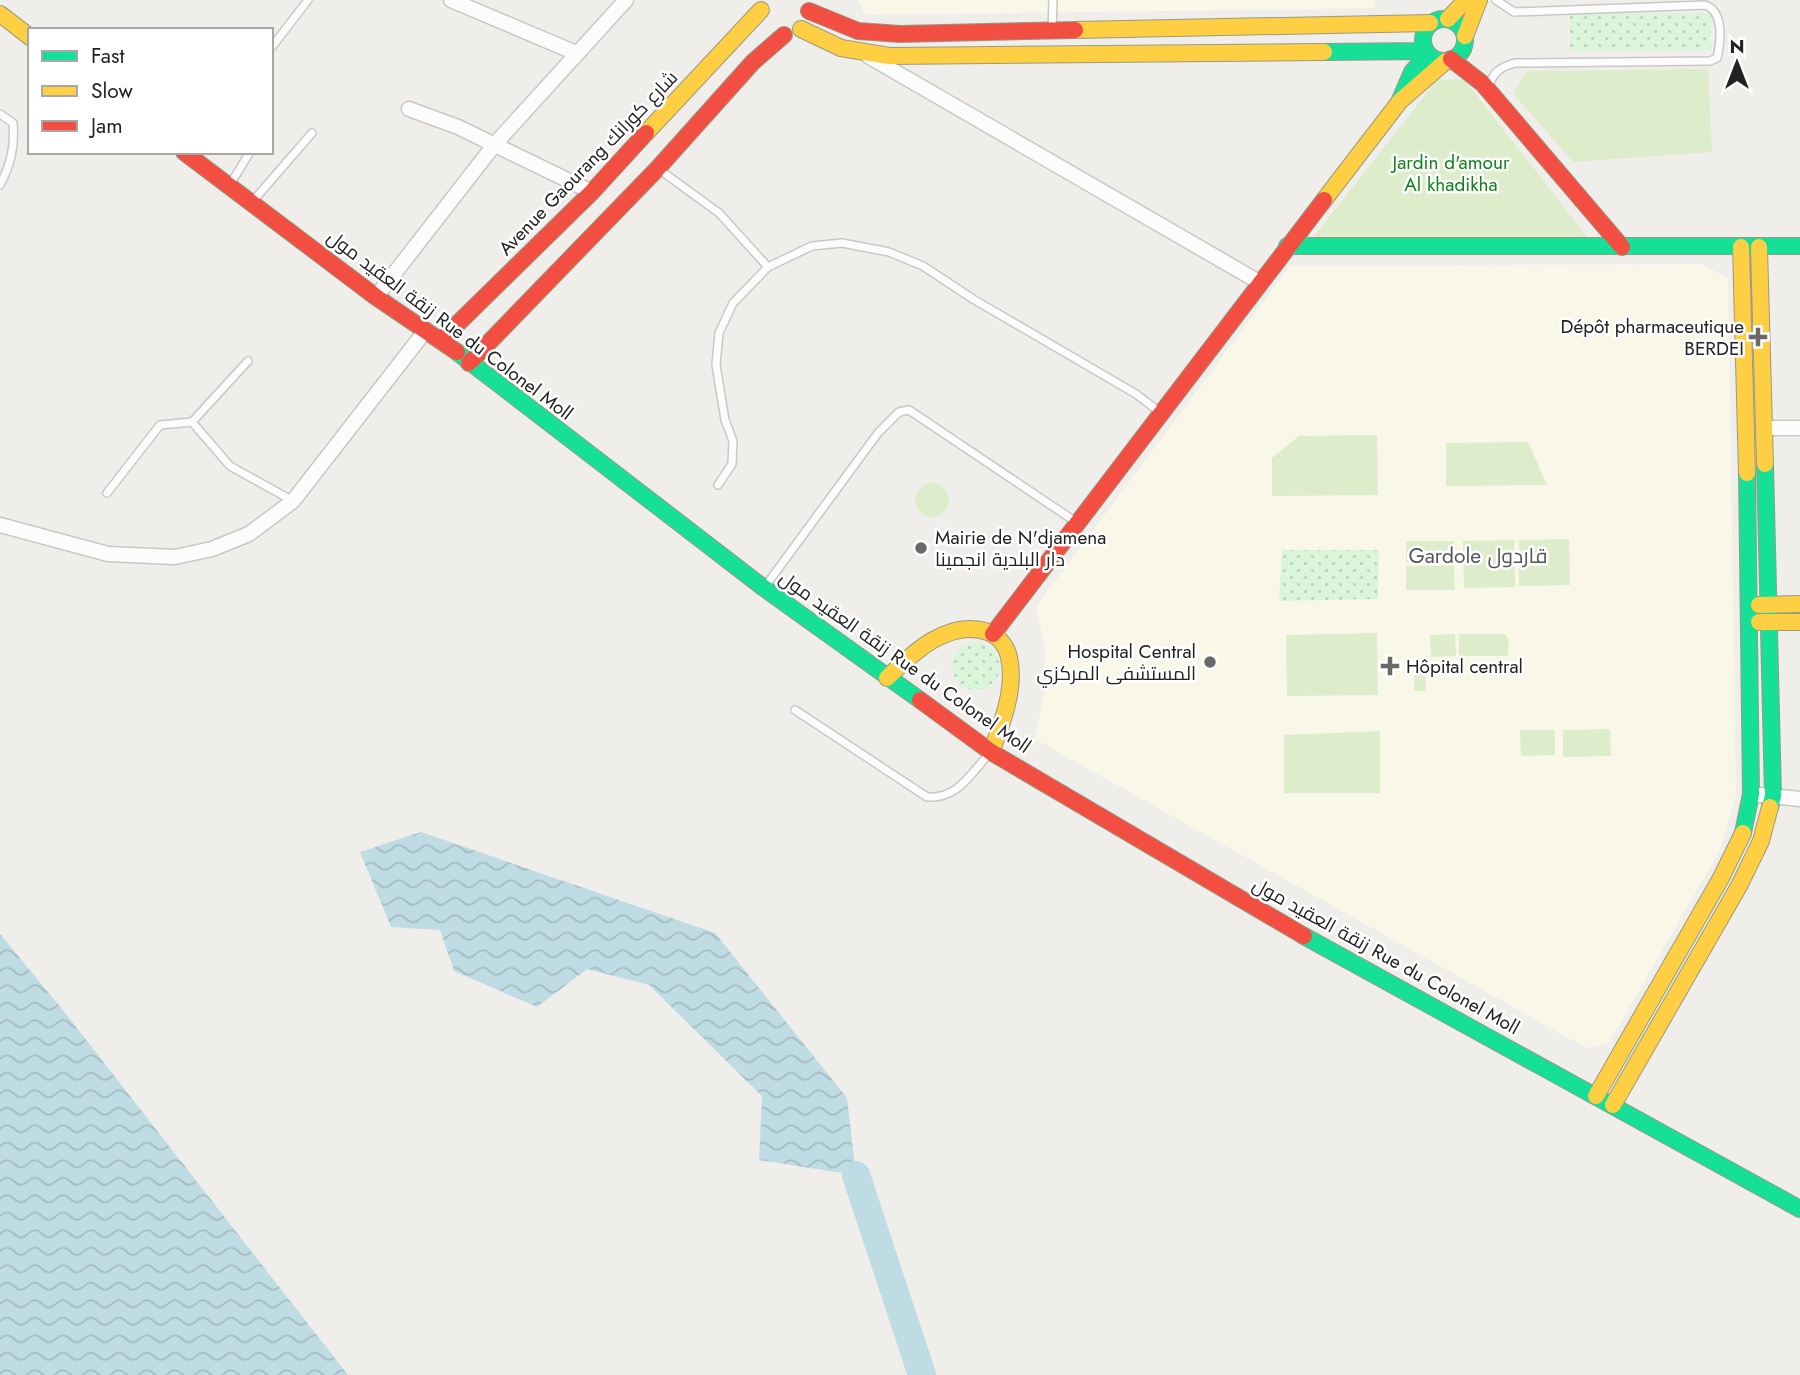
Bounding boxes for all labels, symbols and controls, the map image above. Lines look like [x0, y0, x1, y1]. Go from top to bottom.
legend [28, 28, 273, 154]
north arrow [1702, 28, 1772, 98]
text: N [1729, 33, 1745, 60]
text: Fast [91, 41, 124, 71]
street label: Avenue Gaourang شارع كورانك [492, 65, 684, 261]
text: Slow [91, 76, 133, 106]
text: Jam [88, 111, 123, 141]
park label: Jardin d'amour Al khadikha [1390, 149, 1510, 198]
street label: زنقة العقيد مول Rue du Colonel Moll [321, 223, 579, 427]
place label: Dépôt pharmaceutique BERDEI [1560, 313, 1744, 362]
marker: Dépôt pharmaceutique BERDEI [1750, 329, 1766, 345]
place label: Mairie de N'djamena دار البلدية انجمينا [935, 524, 1106, 573]
marker: Mairie de N'djamena دار البلدية انجمينا [913, 540, 929, 556]
district label: Gardole قاردول [1408, 541, 1548, 571]
street label: زنقة العقيد مول Rue du Colonel Moll [774, 564, 1036, 760]
place label: Hospital Central المستشفى المركزي [1036, 638, 1196, 688]
place label: Hôpital central [1406, 653, 1523, 680]
marker: Hospital Central المستشفى المركزي [1202, 654, 1218, 670]
marker: Hôpital central [1380, 656, 1400, 676]
street label: زنقة العقيد مول Rue du Colonel Moll [1248, 871, 1524, 1041]

